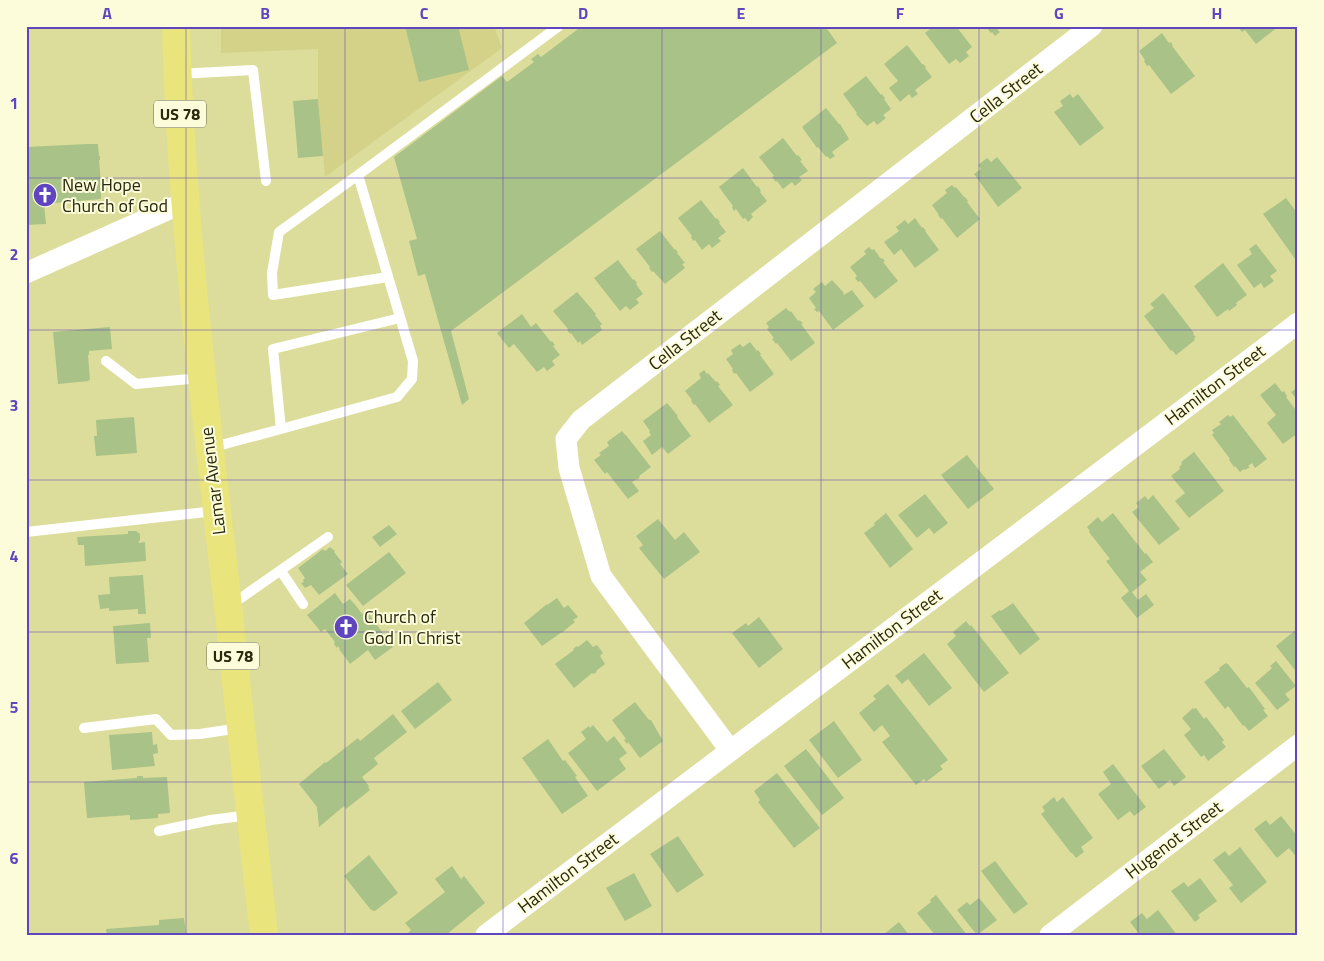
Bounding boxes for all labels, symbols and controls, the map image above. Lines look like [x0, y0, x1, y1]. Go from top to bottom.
text: A [102, 1, 112, 25]
text: B [260, 1, 270, 25]
text: C [420, 1, 429, 25]
text: D [578, 1, 588, 25]
text: E [737, 1, 746, 25]
text: F [896, 1, 905, 25]
text: G [1054, 1, 1064, 25]
text: H [1212, 1, 1222, 25]
street label: Cella Street [963, 55, 1049, 130]
text: 1 [10, 91, 18, 115]
road number: US 78 [154, 100, 206, 128]
place label: New Hope Church of God [62, 171, 168, 219]
church icon: New Hope Church of God [32, 182, 58, 208]
text: 2 [10, 242, 18, 266]
street label: Cella Street [642, 302, 728, 377]
street label: Hamilton Street [1159, 337, 1271, 432]
text: 3 [10, 393, 18, 417]
street label: Lamar Avenue [193, 426, 232, 536]
text: 4 [10, 544, 19, 568]
street label: Hamilton Street [836, 581, 948, 676]
place label: Church of God In Christ [364, 603, 461, 651]
church icon: Church of God In Christ [333, 614, 359, 640]
road number: US 78 [207, 642, 259, 669]
text: 5 [10, 695, 19, 719]
street label: Hugenot Street [1119, 794, 1229, 885]
street label: Hamilton Street [512, 825, 624, 920]
text: 6 [10, 846, 19, 870]

